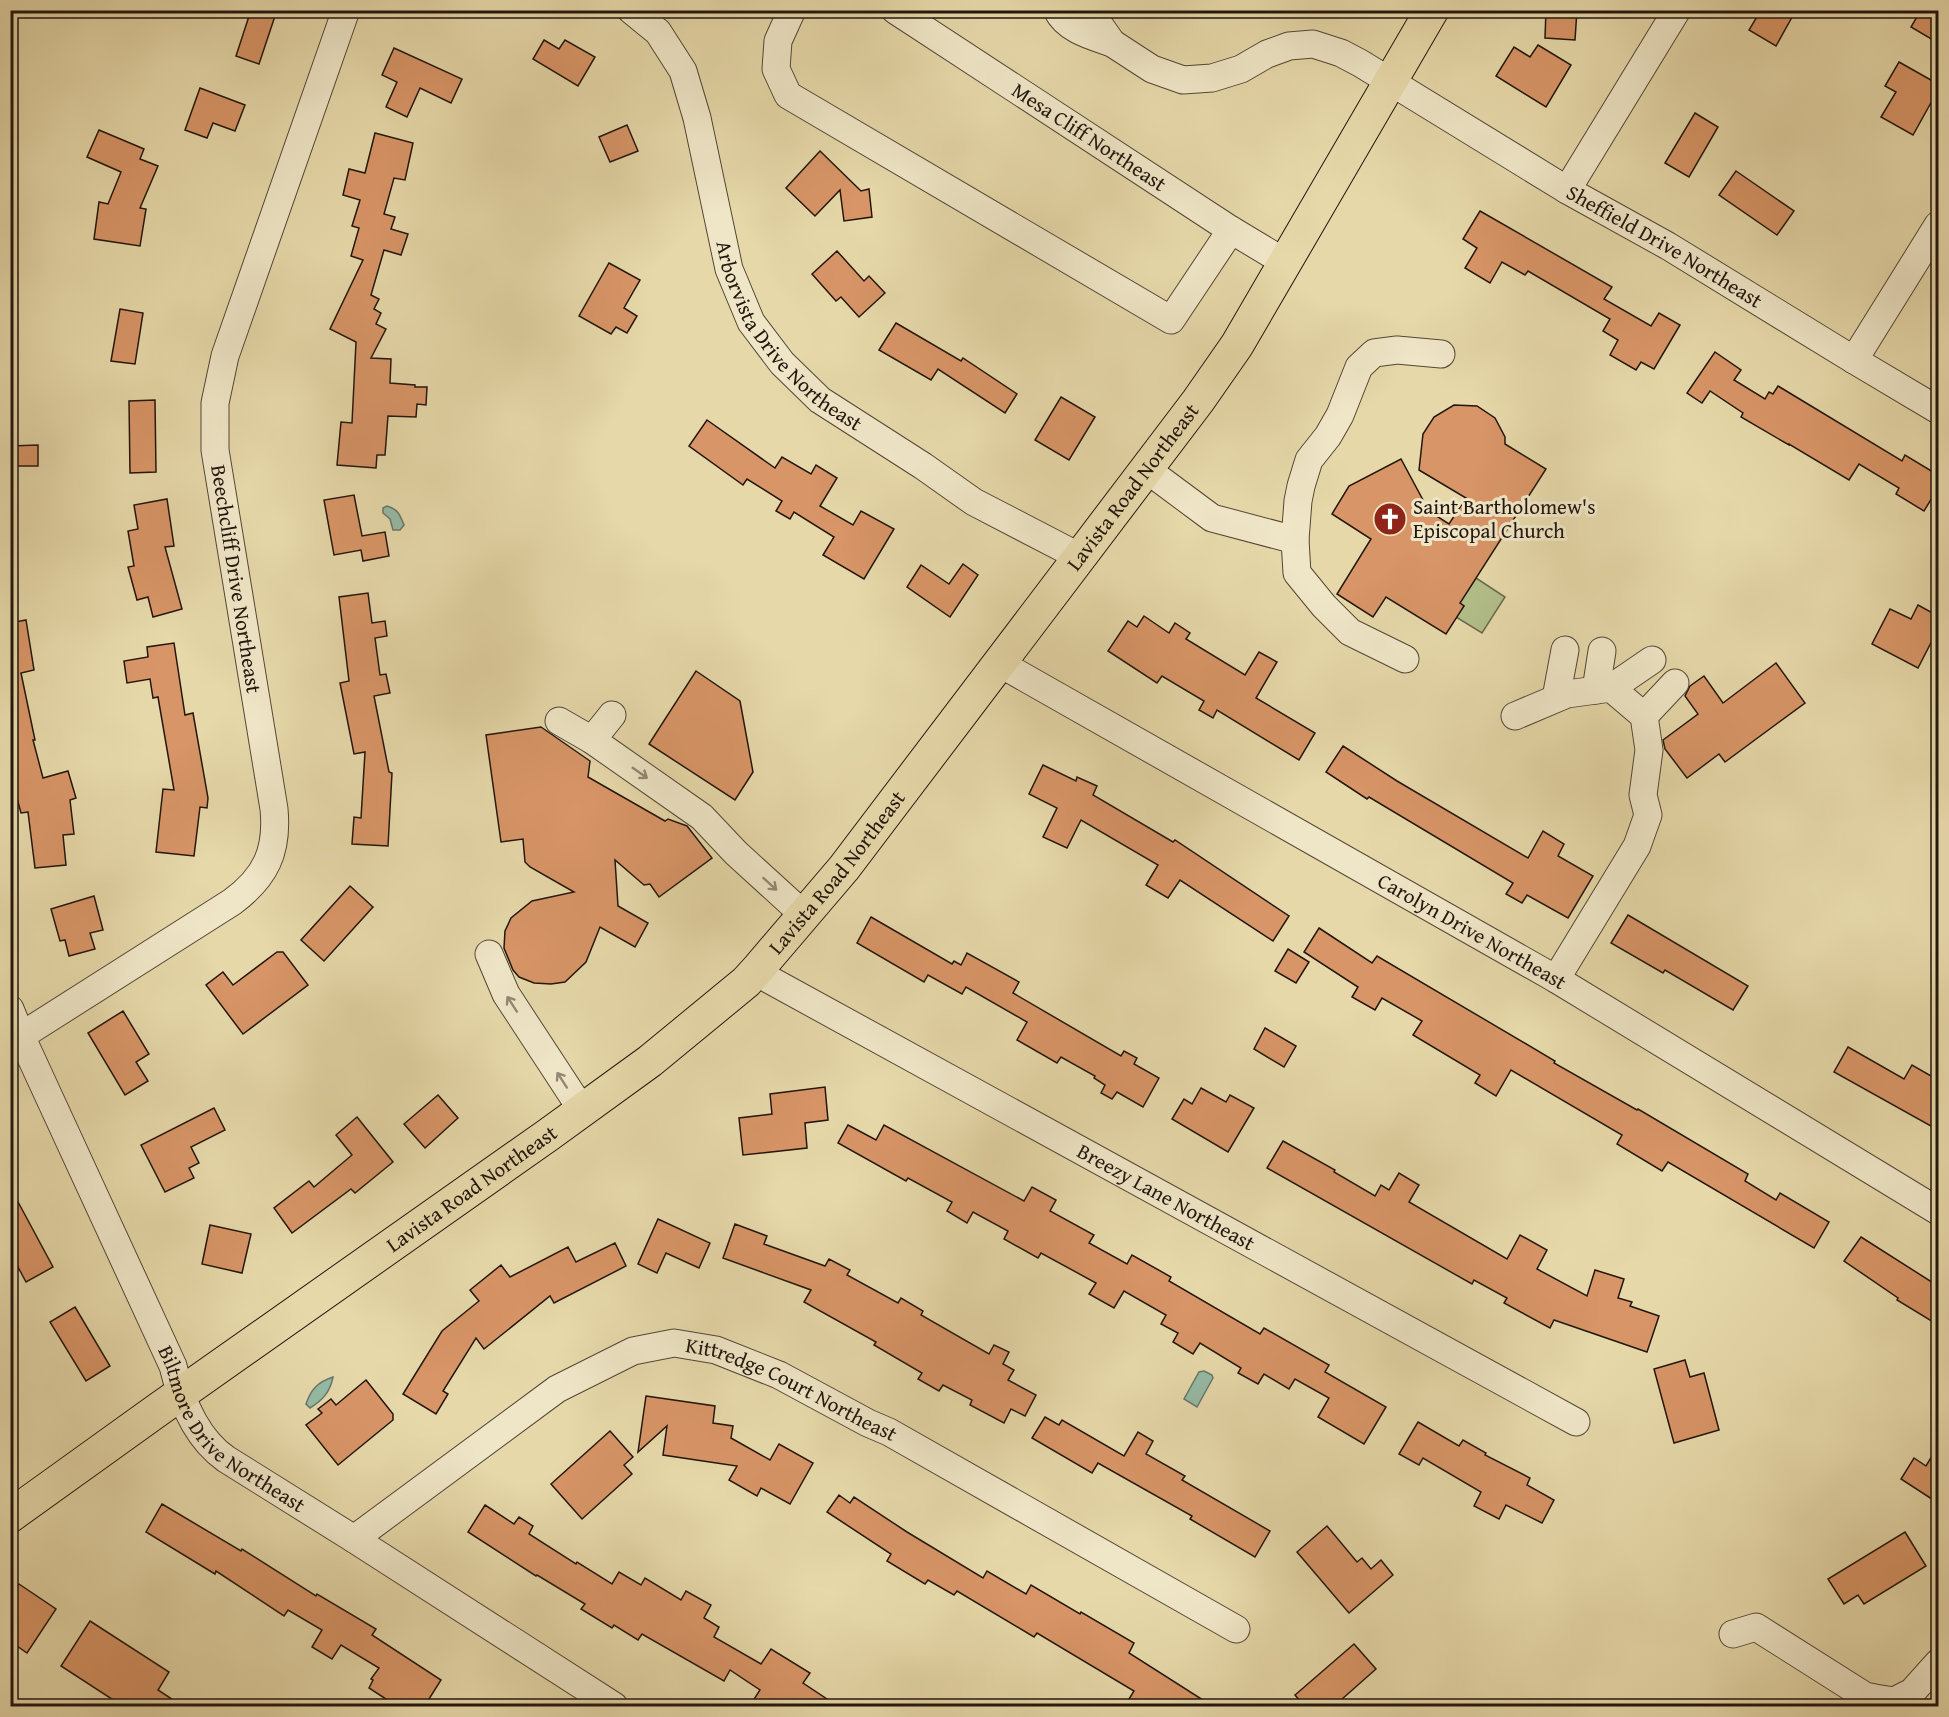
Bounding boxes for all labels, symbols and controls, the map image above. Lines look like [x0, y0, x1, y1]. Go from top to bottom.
street label: Mesa Cliff Northeast [1006, 75, 1173, 199]
street label: Sheffield Drive Northeast [1561, 177, 1769, 316]
street label: Arborvista Drive Northeast [708, 238, 869, 439]
street label: Lavista Road Northeast [1059, 396, 1206, 577]
street label: Beechcliff Drive Northeast [203, 462, 270, 696]
place label: Saint Bartholomew's Episcopal Church [1413, 491, 1596, 546]
church icon: Saint Bartholomew's Episcopal Church [1372, 501, 1408, 537]
one-way arrow [632, 767, 648, 780]
street label: Lavista Road Northeast [761, 783, 913, 961]
street label: Carolyn Drive Northeast [1372, 865, 1573, 997]
one-way arrow [762, 877, 777, 891]
one-way arrow [506, 996, 518, 1013]
one-way arrow [556, 1072, 568, 1089]
street label: Lavista Road Northeast [380, 1117, 564, 1259]
street label: Breezy Lane Northeast [1072, 1135, 1261, 1258]
street label: Kittredge Court Northeast [683, 1329, 904, 1449]
street label: Biltmore Drive Northeast [150, 1340, 312, 1520]

